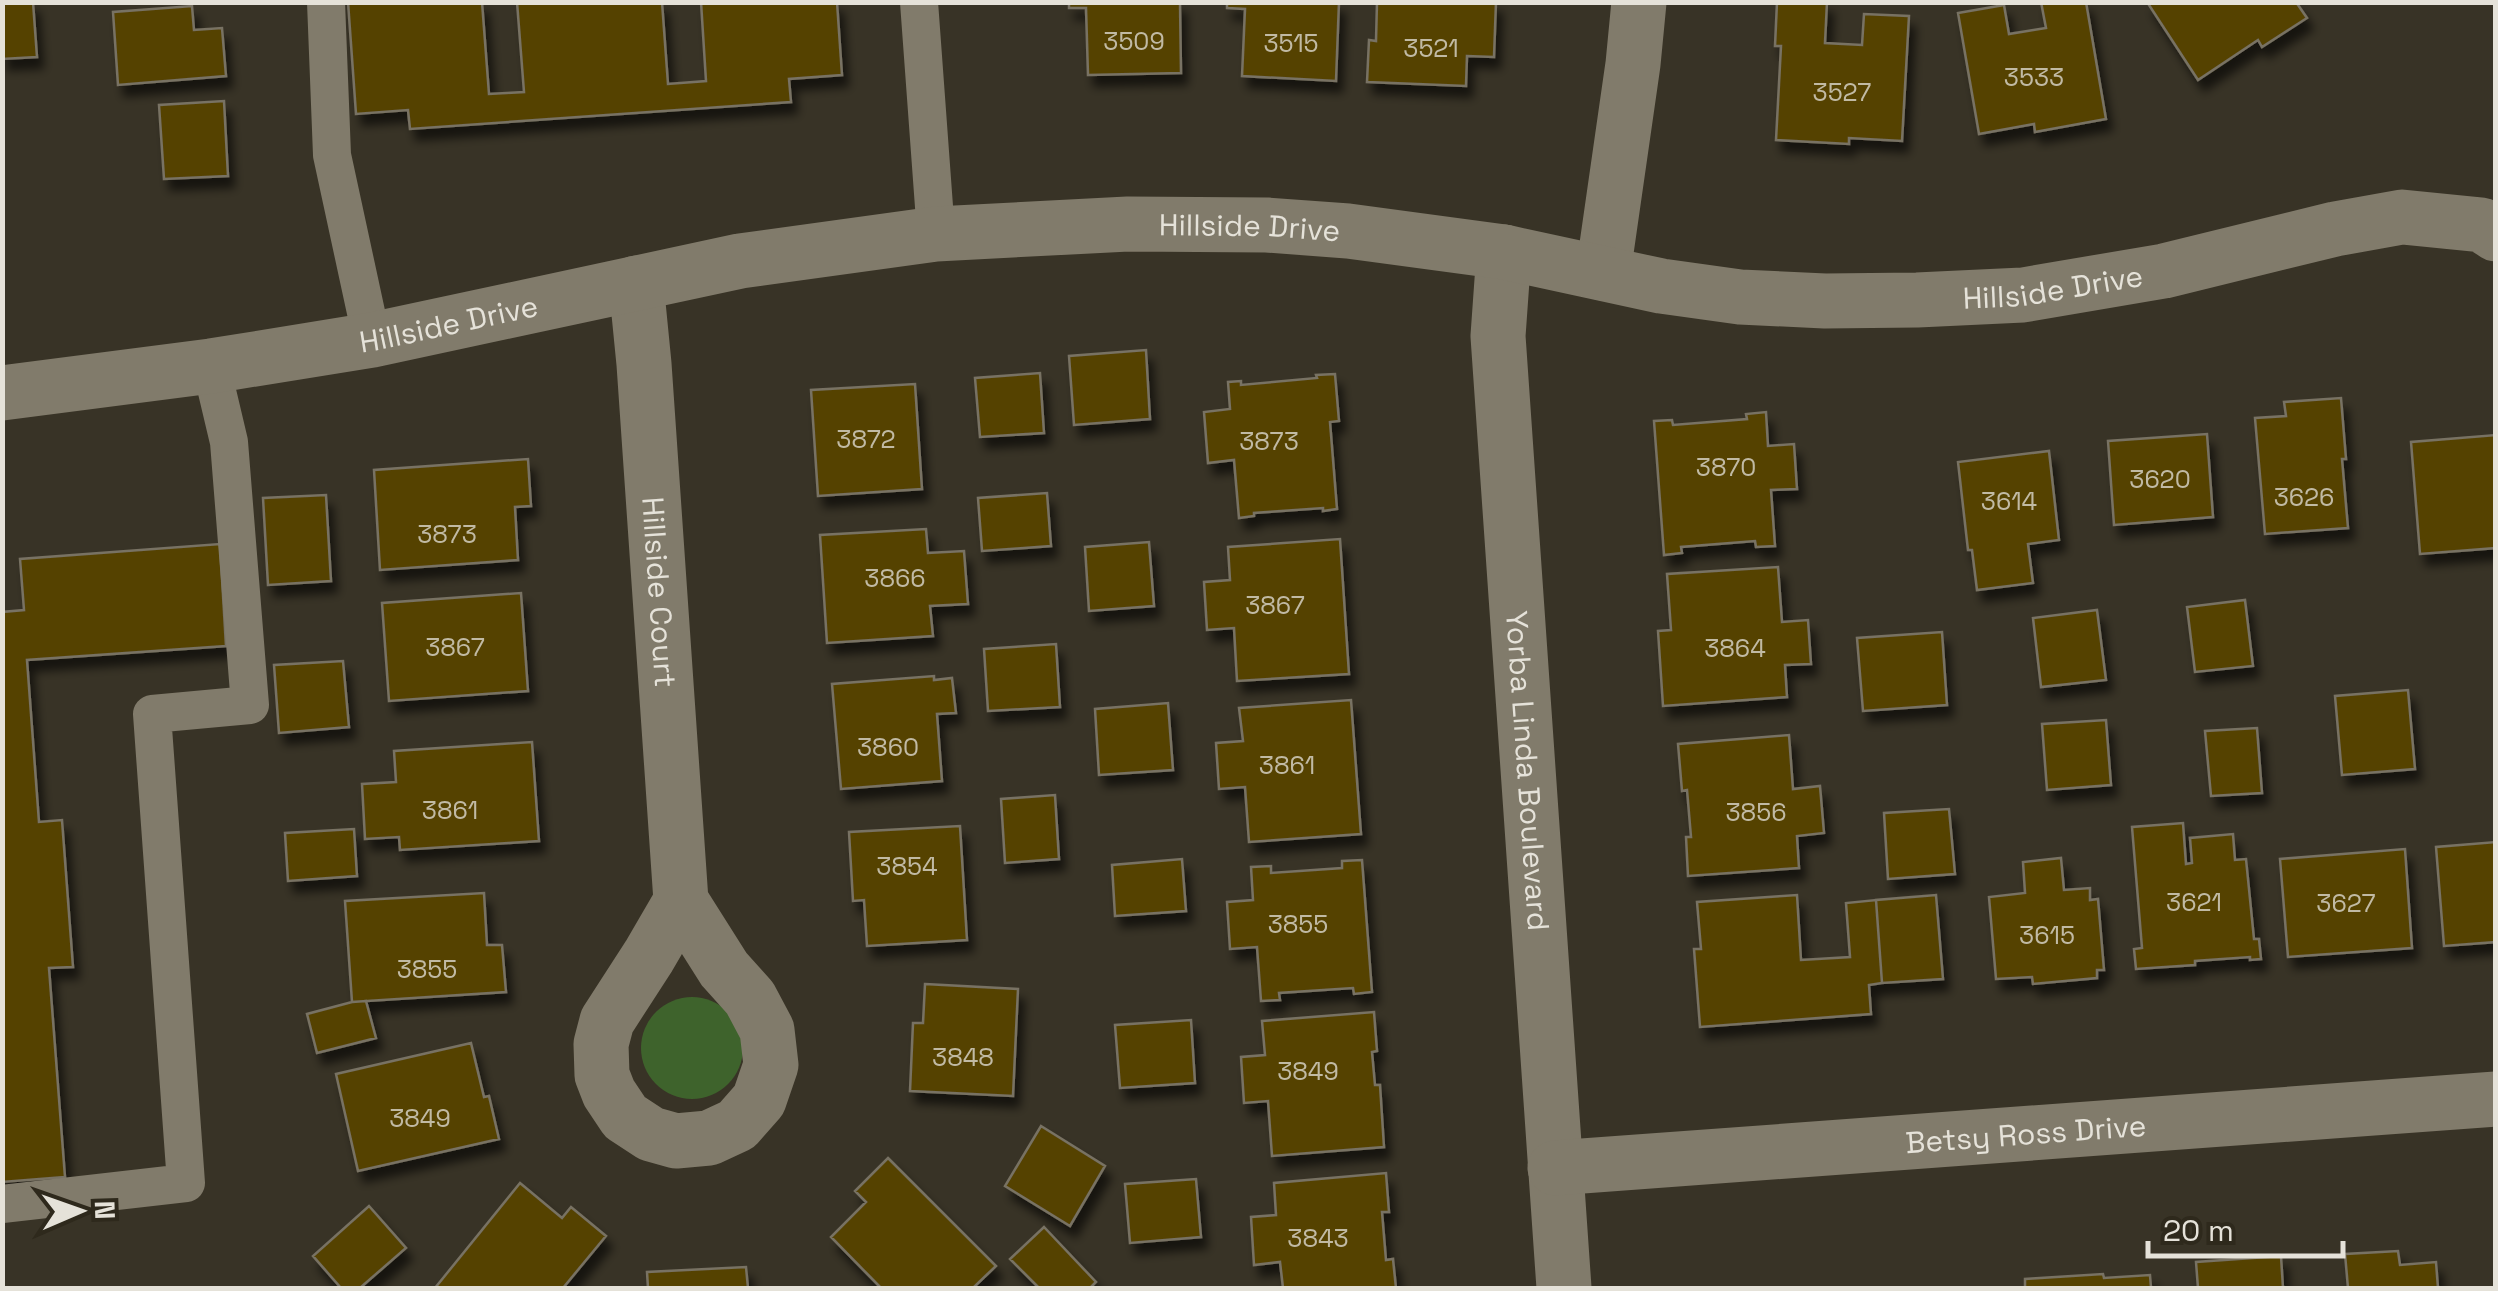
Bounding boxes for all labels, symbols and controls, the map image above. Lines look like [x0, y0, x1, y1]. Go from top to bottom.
house number: 3509 [1103, 25, 1165, 57]
house number: 3515 [1263, 27, 1319, 59]
house number: 3521 [1403, 32, 1459, 64]
house number: 3533 [2004, 61, 2064, 93]
house number: 3527 [1813, 76, 1871, 108]
street label: Hillside Drive [1159, 205, 1342, 250]
street label: Hillside Drive [1962, 255, 2146, 317]
street label: Hillside Drive [356, 285, 541, 361]
house number: 3872 [836, 423, 896, 455]
house number: 3873 [1239, 425, 1299, 457]
house number: 3870 [1696, 451, 1756, 483]
house number: 3620 [2129, 463, 2191, 495]
house number: 3626 [2274, 481, 2334, 513]
house number: 3614 [1981, 485, 2037, 517]
street label: Hillside Court [634, 495, 686, 689]
house number: 3873 [417, 518, 477, 550]
house number: 3866 [864, 562, 926, 594]
house number: 3867 [1245, 589, 1305, 621]
street label: Yorba Linda Boulevard [1498, 609, 1559, 932]
house number: 3867 [425, 631, 485, 663]
house number: 3864 [1704, 632, 1766, 664]
house number: 3860 [857, 731, 919, 763]
house number: 3861 [1259, 749, 1315, 781]
house number: 3861 [422, 794, 478, 826]
house number: 3856 [1726, 796, 1786, 828]
house number: 3854 [876, 850, 938, 882]
house number: 3621 [2166, 886, 2222, 918]
house number: 3627 [2316, 887, 2376, 919]
house number: 3855 [1268, 908, 1328, 940]
house number: 3615 [2019, 919, 2075, 951]
house number: 3855 [397, 953, 457, 985]
house number: 3848 [932, 1041, 994, 1073]
house number: 3849 [1277, 1055, 1339, 1087]
house number: 3849 [389, 1102, 451, 1134]
street label: Betsy Ross Drive [1904, 1105, 2148, 1162]
north arrow [30, 1161, 130, 1261]
scale bar [2148, 1196, 2343, 1258]
text: N [87, 1200, 123, 1220]
text: 20 m [2163, 1211, 2234, 1250]
house number: 3843 [1287, 1222, 1349, 1254]

